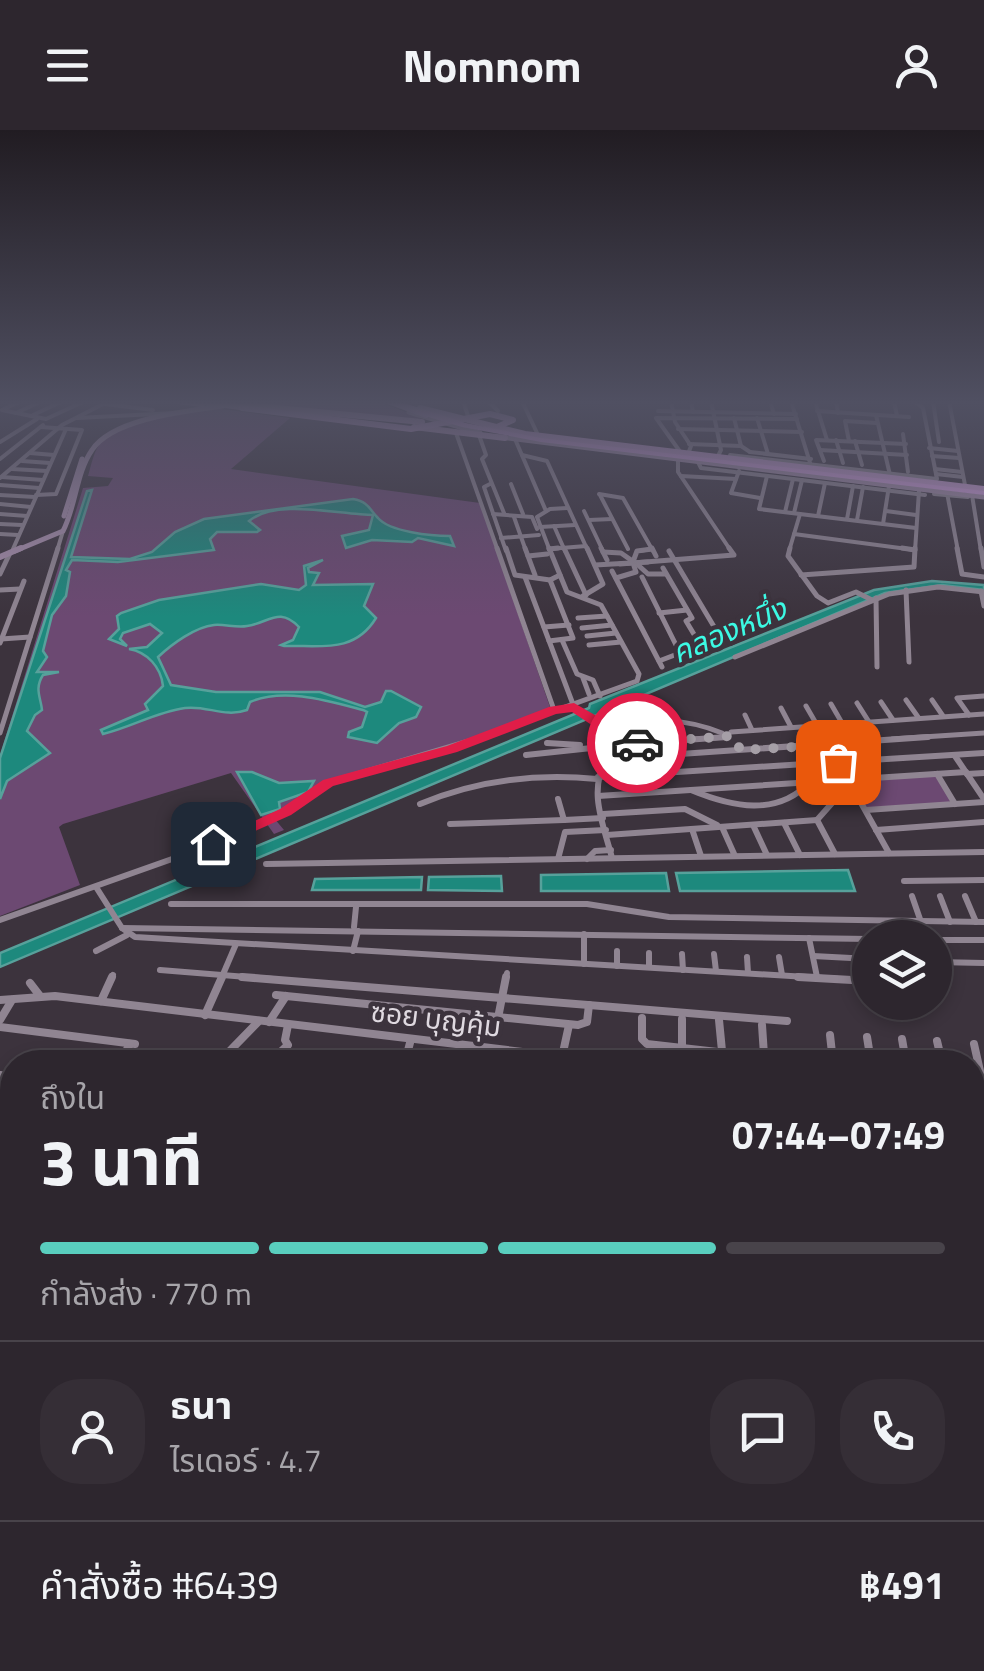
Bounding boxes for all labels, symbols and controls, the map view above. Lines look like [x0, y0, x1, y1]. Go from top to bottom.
text: Nomnom [402, 31, 582, 99]
icon: menu [40, 38, 95, 93]
icon: person [889, 38, 944, 93]
water label: คลองหนึ่ง [664, 585, 795, 675]
courier [587, 693, 687, 793]
icon: car [610, 716, 665, 771]
pin [796, 720, 881, 805]
icon: bag [811, 735, 866, 790]
pin [171, 802, 256, 887]
icon: home [186, 817, 241, 872]
map controls [852, 920, 952, 1020]
button: layers [852, 920, 952, 1020]
street label: ซอย บุญคุ้ม [368, 989, 504, 1048]
text: ถึงใน [40, 1073, 105, 1121]
text: 07:44–07:49 [732, 1106, 945, 1164]
text: 3 นาที [40, 1111, 203, 1210]
text: กำลังส่ง · 770 m [40, 1269, 252, 1317]
text: ธนา [170, 1376, 232, 1434]
button: person [40, 1379, 145, 1484]
button: chat [710, 1379, 815, 1484]
button: phone [840, 1379, 945, 1484]
text: ไรเดอร์ · 4.7 [170, 1436, 322, 1484]
text: คำสั่งซื้อ #6439 [40, 1556, 279, 1614]
text: ฿491 [859, 1556, 945, 1614]

